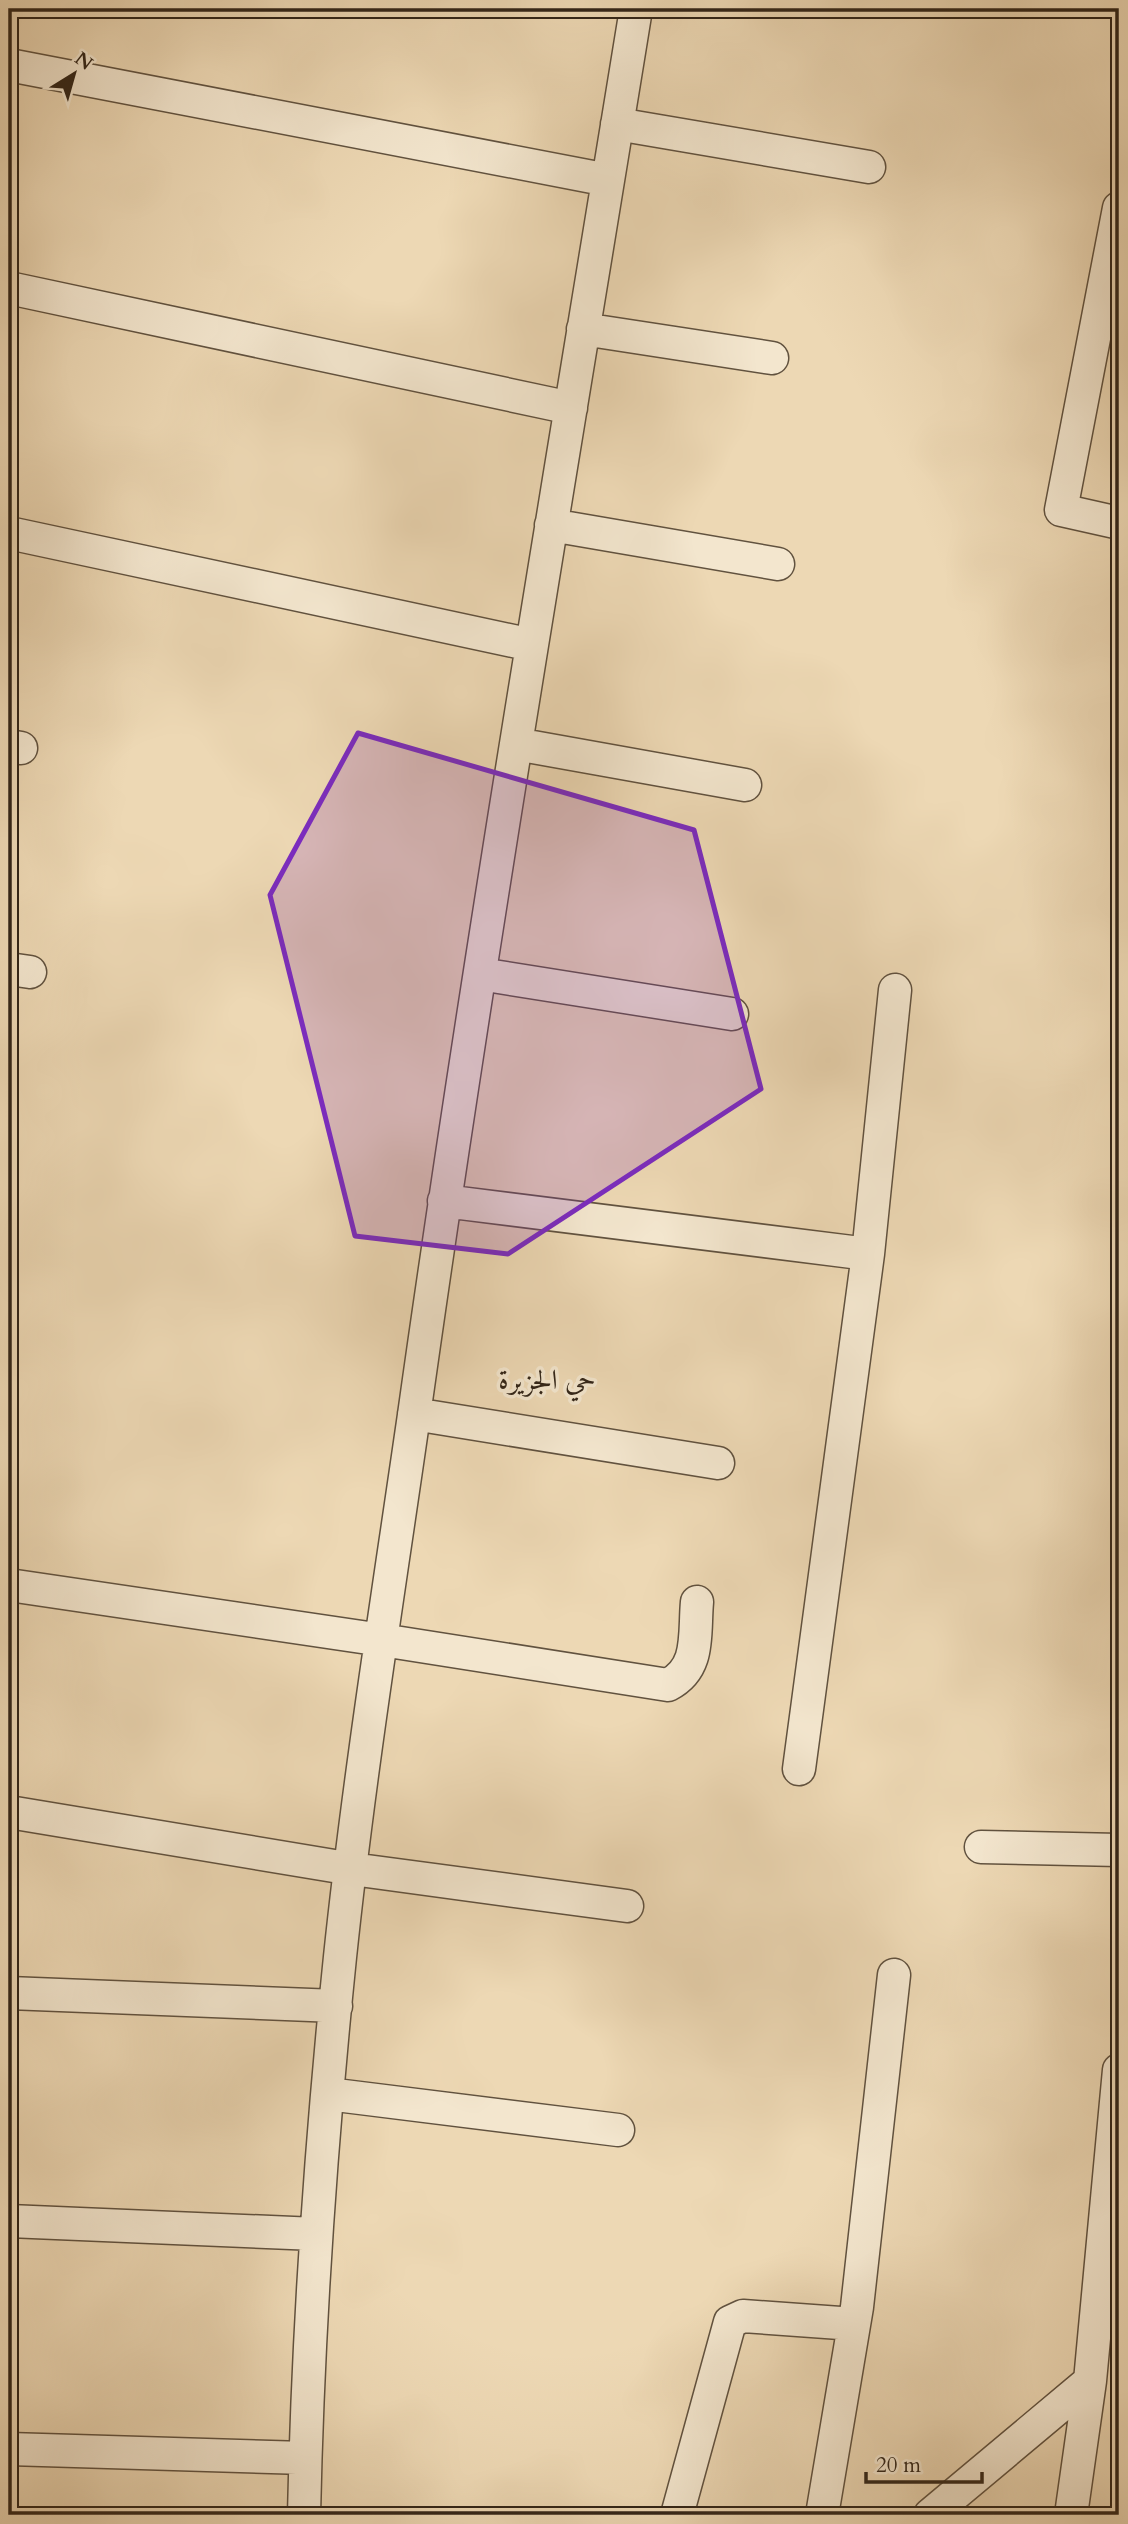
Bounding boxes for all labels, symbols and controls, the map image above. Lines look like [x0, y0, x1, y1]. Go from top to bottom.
north arrow [38, 38, 108, 108]
text: N [69, 46, 98, 77]
district label: حي الجزيرة [498, 1361, 596, 1402]
scale bar [866, 2440, 981, 2484]
text: 20 m [876, 2451, 921, 2480]

